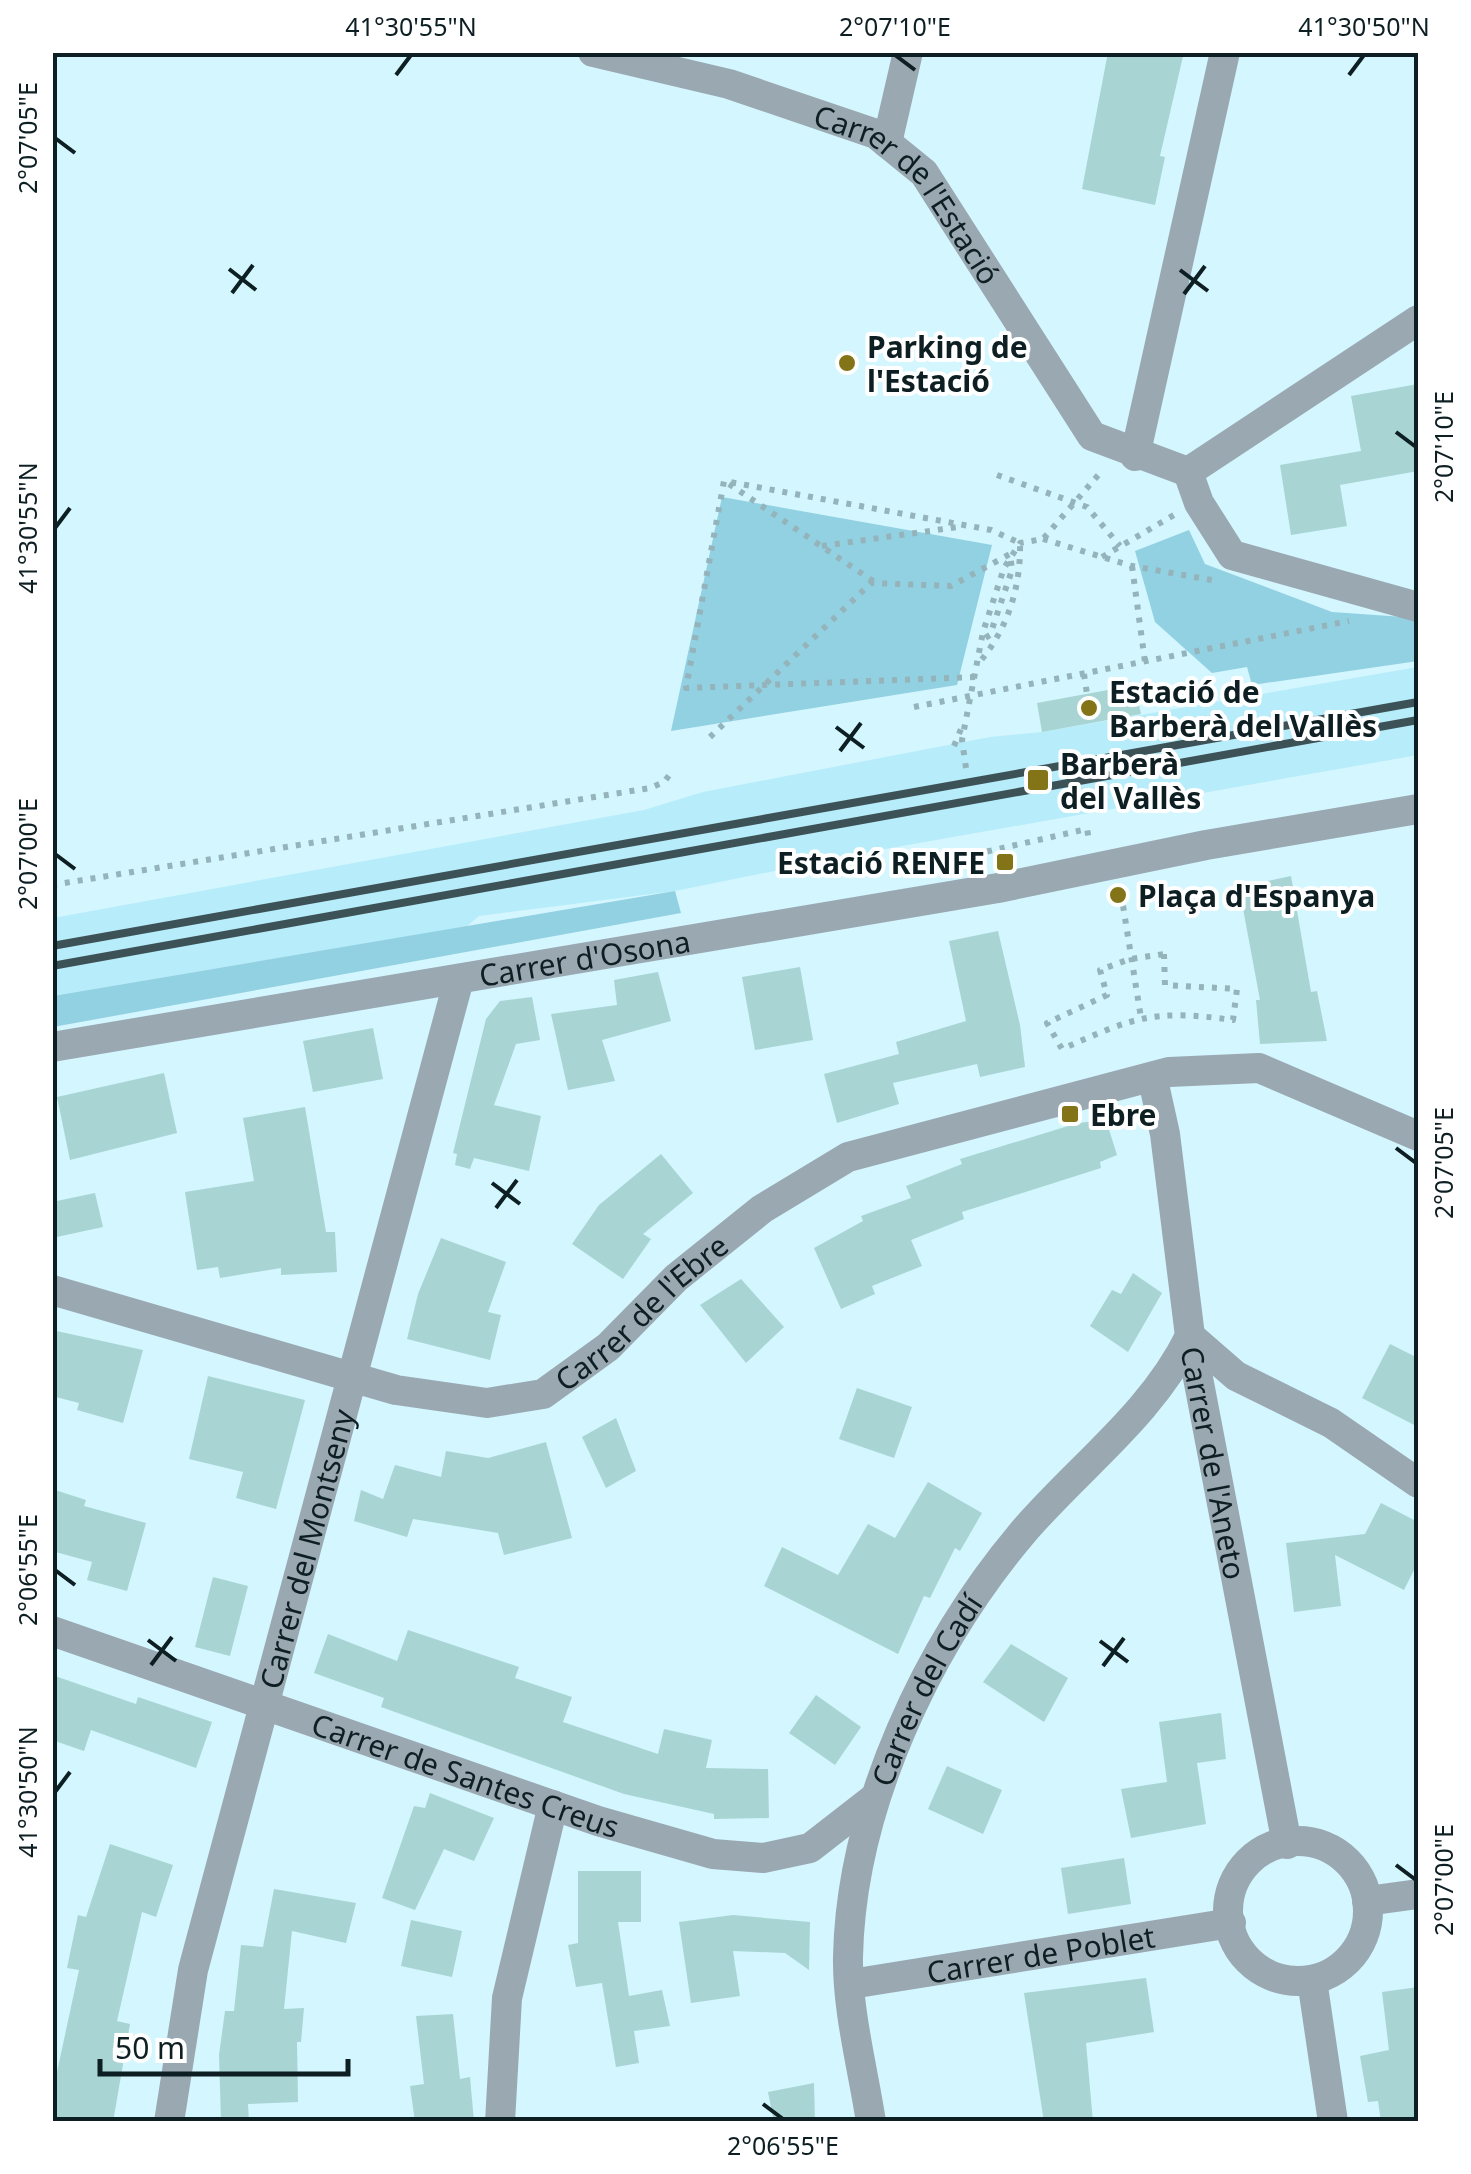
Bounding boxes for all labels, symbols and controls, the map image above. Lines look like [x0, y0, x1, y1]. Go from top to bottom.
text: 41°30'55"N [345, 9, 477, 43]
text: 2°07'10"E [839, 9, 951, 43]
text: 41°30'50"N [1298, 9, 1430, 43]
text: 2°07'05"E [10, 82, 44, 194]
street label: Carrer de l'Estació [809, 94, 1010, 292]
place label: Parking de l'Estació [867, 326, 1028, 401]
marker: Parking de l'Estació [836, 352, 858, 374]
text: 2°07'10"E [1426, 391, 1460, 503]
text: 41°30'55"N [10, 462, 44, 594]
place label: Estació de Barberà del Vallès [1109, 671, 1377, 746]
marker: Estació de Barberà del Vallès [1078, 697, 1100, 719]
place label: Barberà del Vallès [1060, 743, 1201, 818]
marker: Barberà del Vallès [1025, 767, 1051, 793]
text: 2°07'00"E [10, 798, 44, 910]
place label: Estació RENFE [777, 842, 985, 883]
marker: Estació RENFE [994, 851, 1016, 873]
place label: Plaça d'Espanya [1138, 875, 1375, 916]
marker: Plaça d'Espanya [1107, 884, 1129, 906]
street label: Carrer d'Osona [476, 920, 693, 995]
place label: Ebre [1090, 1094, 1156, 1135]
marker: Ebre [1059, 1103, 1081, 1125]
text: 2°07'05"E [1426, 1107, 1460, 1219]
street label: Carrer de l'Ebre [546, 1224, 736, 1400]
street label: Carrer de l'Aneto [1172, 1343, 1257, 1583]
street label: Carrer del Montseny [249, 1404, 363, 1693]
text: 2°06'55"E [10, 1514, 44, 1626]
street label: Carrer del Cadí [861, 1585, 992, 1791]
street label: Carrer de Santes Creus [307, 1703, 624, 1847]
text: 41°30'50"N [10, 1726, 44, 1858]
text: 2°07'00"E [1426, 1824, 1460, 1936]
street label: Carrer de Poblet [923, 1915, 1158, 1992]
scale bar [100, 2014, 348, 2076]
text: 50 m [115, 2027, 185, 2068]
text: 2°06'55"E [727, 2128, 839, 2162]

